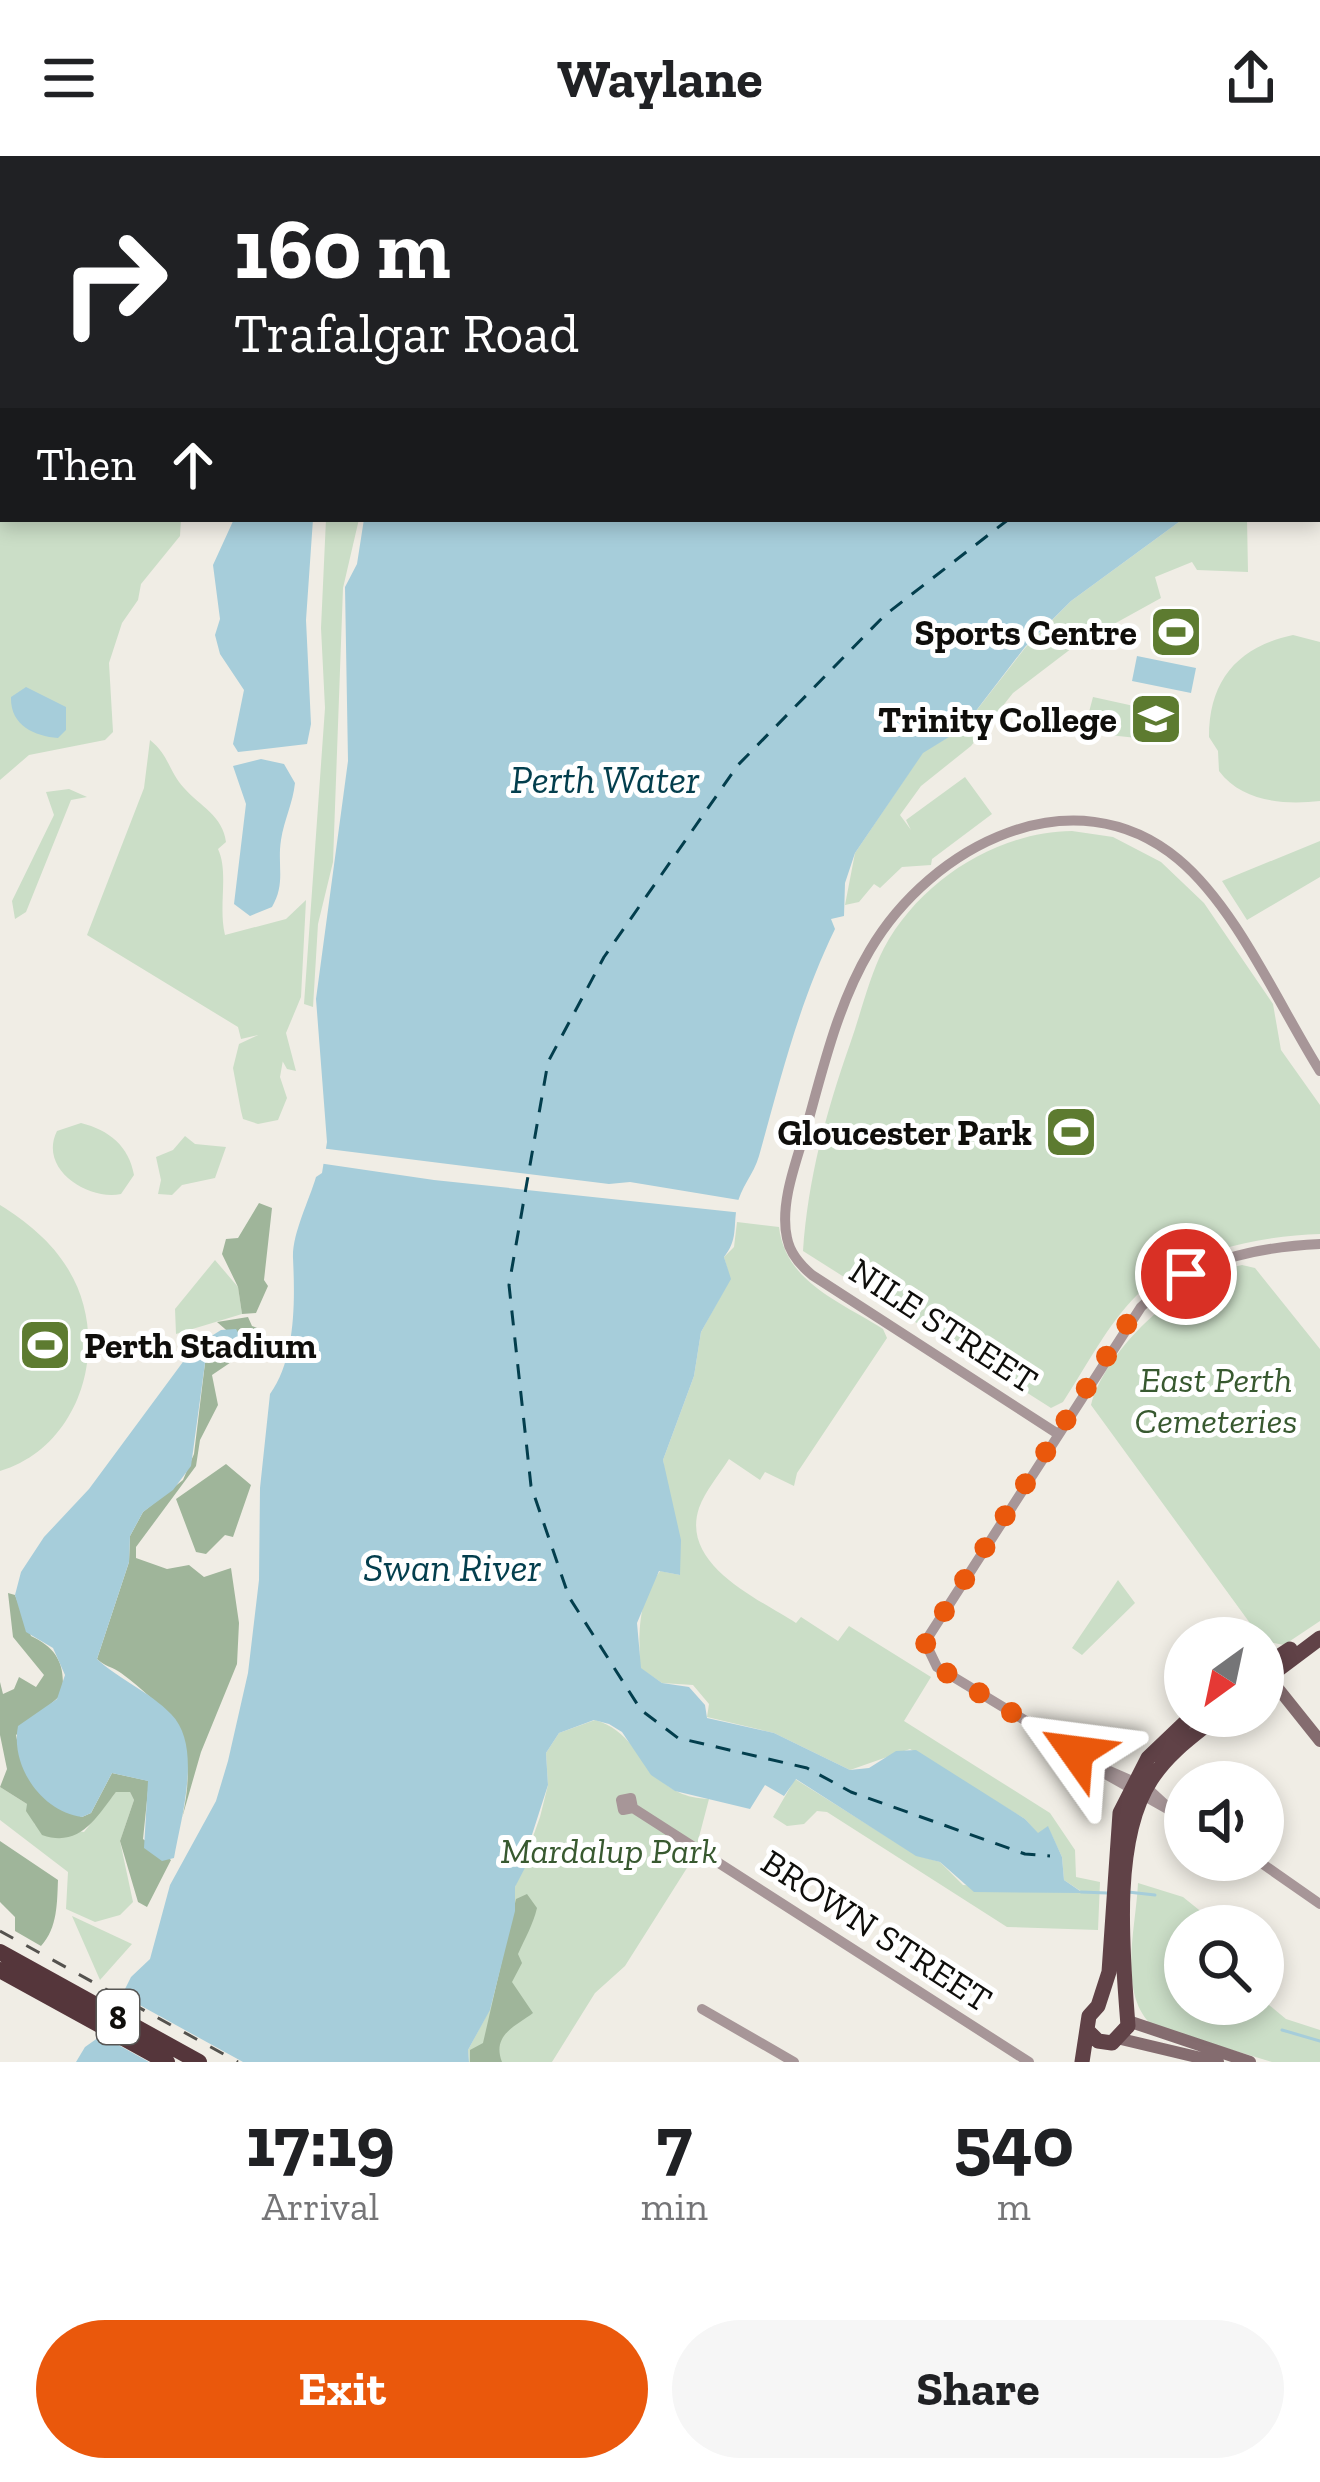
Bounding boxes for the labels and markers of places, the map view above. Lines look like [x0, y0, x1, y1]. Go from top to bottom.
sports icon: Sports Centre [1148, 604, 1204, 660]
place label: Sports Centre [915, 611, 1137, 654]
school or university icon: Trinity College [1128, 691, 1184, 747]
place label: Trinity College [878, 698, 1117, 741]
sports icon: Gloucester Park [1043, 1104, 1099, 1160]
place label: Gloucester Park [778, 1111, 1032, 1154]
pin [1135, 1223, 1237, 1325]
sports icon: Perth Stadium [17, 1317, 73, 1373]
place label: Perth Stadium [84, 1324, 317, 1367]

